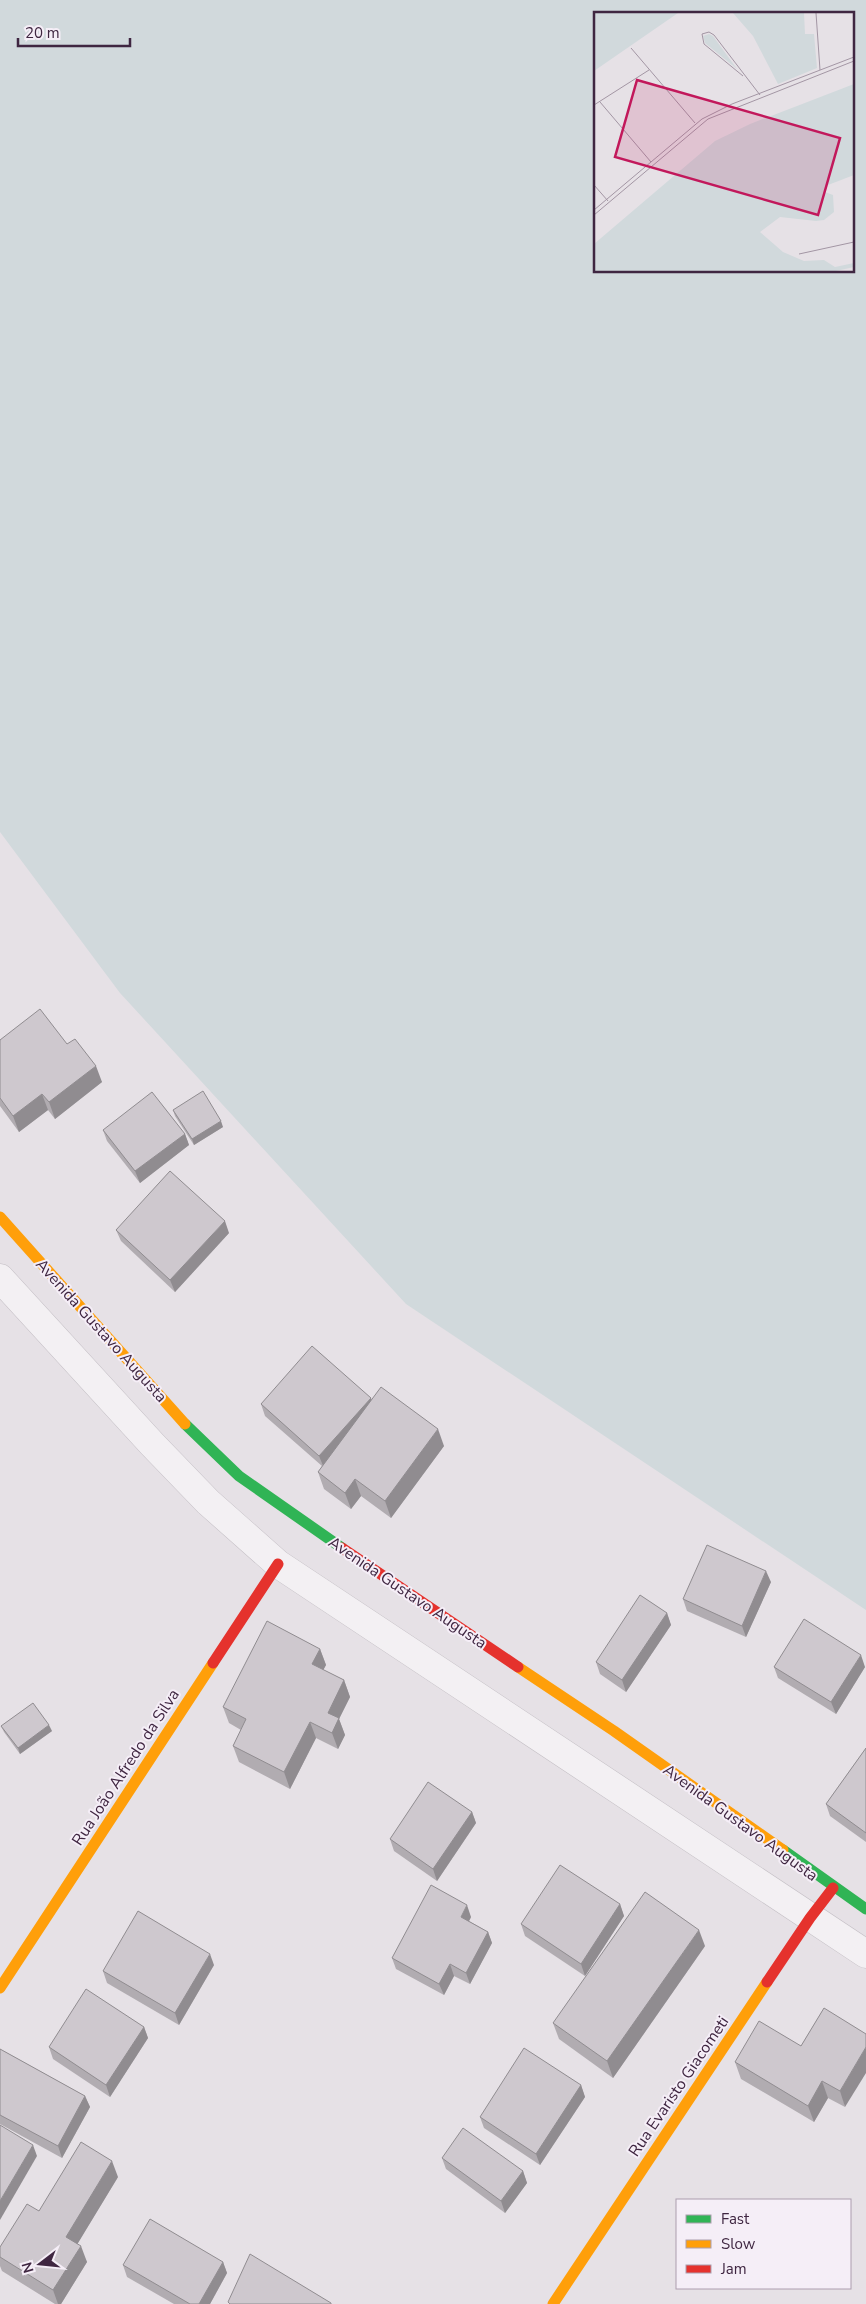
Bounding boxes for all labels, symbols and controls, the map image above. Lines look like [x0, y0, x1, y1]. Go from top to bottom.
inset map [594, 12, 854, 272]
scale bar [18, 15, 130, 47]
text: 20 m [25, 23, 60, 43]
street label: Avenida Gustavo Augusta [31, 1254, 172, 1407]
street label: Avenida Gustavo Augusta [324, 1532, 491, 1654]
street label: Rua João Alfredo da Silva [67, 1685, 185, 1850]
street label: Avenida Gustavo Augusta [658, 1759, 822, 1887]
street label: Rua Evaristo Giacometi [624, 2012, 734, 2161]
legend [676, 2199, 851, 2289]
text: Fast [721, 2209, 750, 2229]
text: Slow [721, 2234, 756, 2254]
north arrow [15, 2239, 65, 2289]
text: Jam [720, 2259, 747, 2279]
text: N [17, 2260, 39, 2275]

